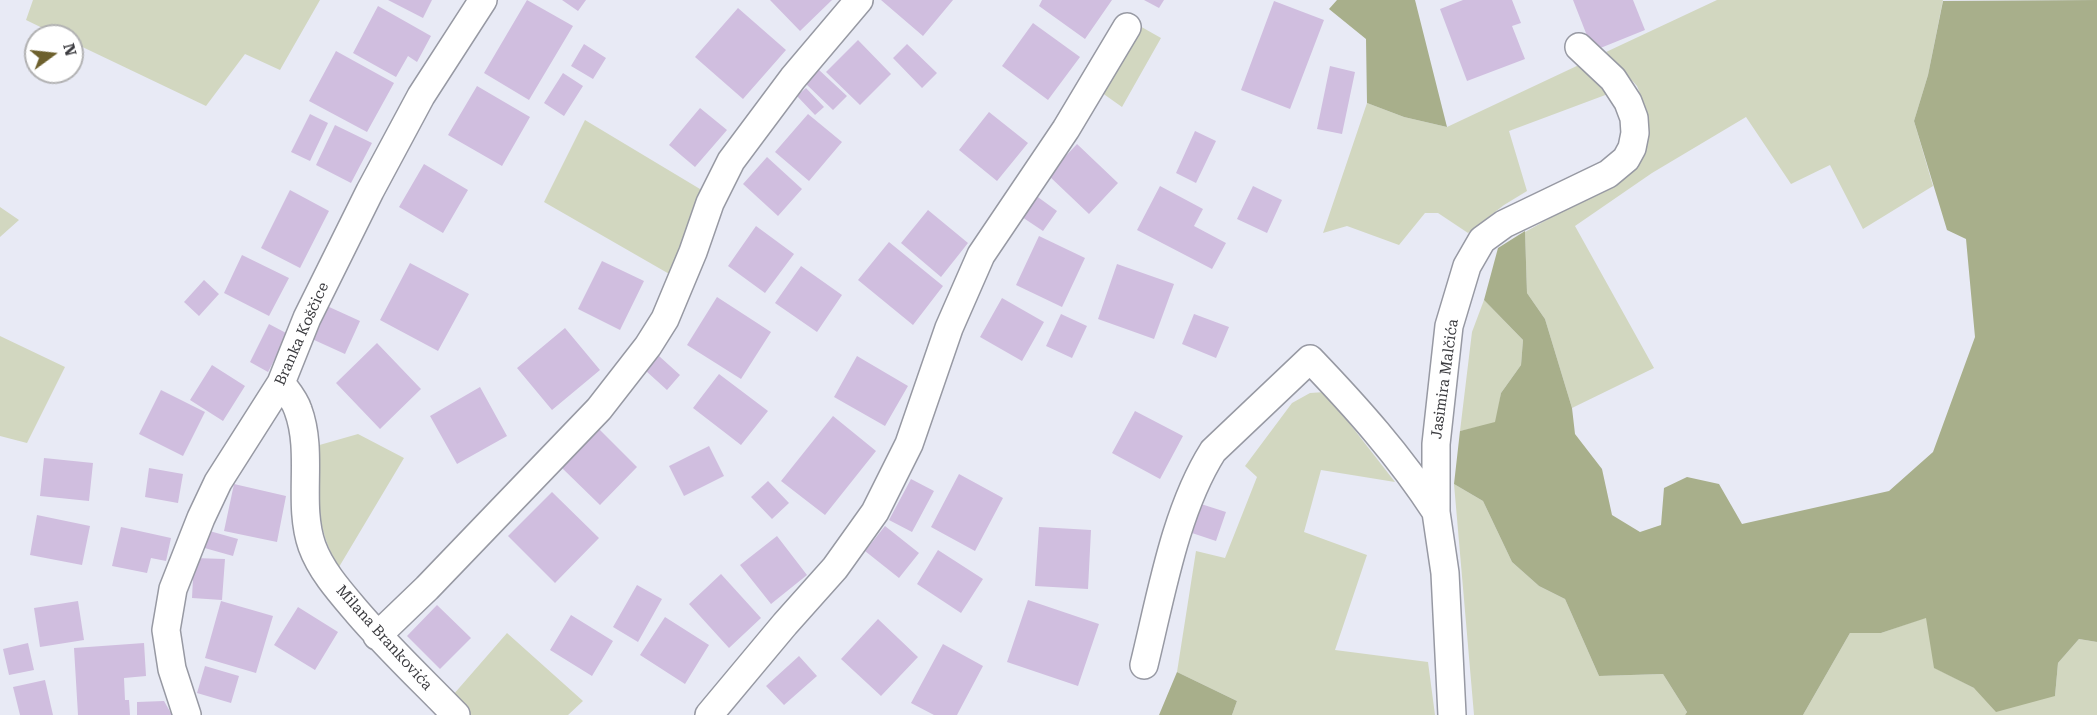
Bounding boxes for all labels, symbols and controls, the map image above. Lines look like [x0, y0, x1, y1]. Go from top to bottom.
north arrow [24, 24, 84, 84]
text: N [59, 41, 81, 58]
street label: Branka Koščice [271, 280, 333, 388]
street label: Jasimira Malčića [1428, 318, 1462, 440]
street label: Milana Brankovića [332, 582, 436, 694]

